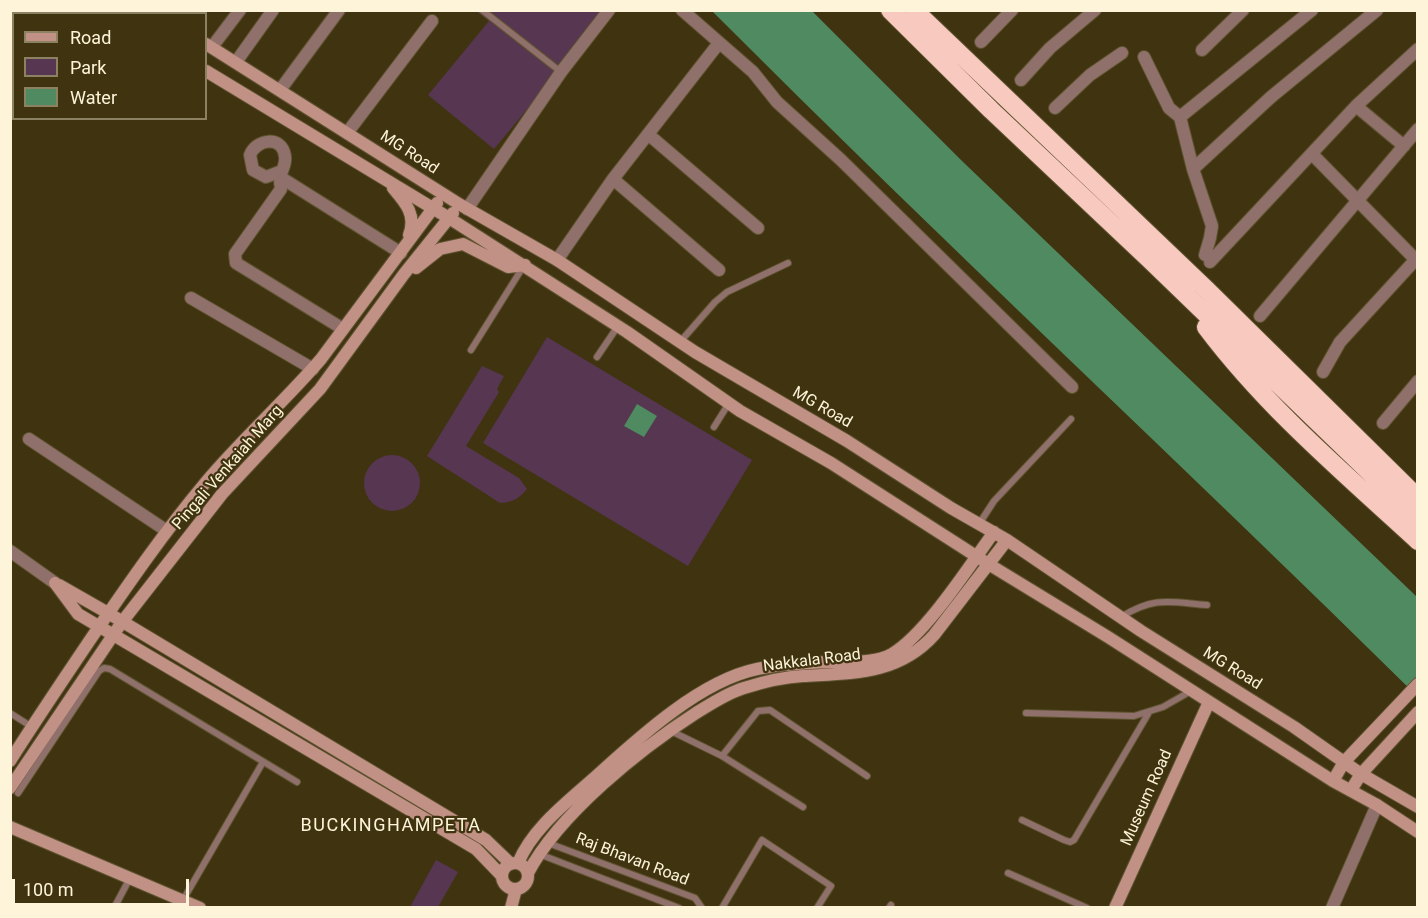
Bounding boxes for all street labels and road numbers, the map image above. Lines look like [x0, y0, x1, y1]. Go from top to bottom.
street label: MG Road [376, 127, 442, 179]
street label: MG Road [789, 383, 855, 433]
street label: Pingali Venkaiah Marg [169, 402, 287, 534]
street label: MG Road [1199, 643, 1265, 695]
street label: Nakkala Road [762, 645, 862, 677]
street label: Museum Road [1117, 747, 1177, 849]
street label: Raj Bhavan Road [573, 830, 691, 890]

